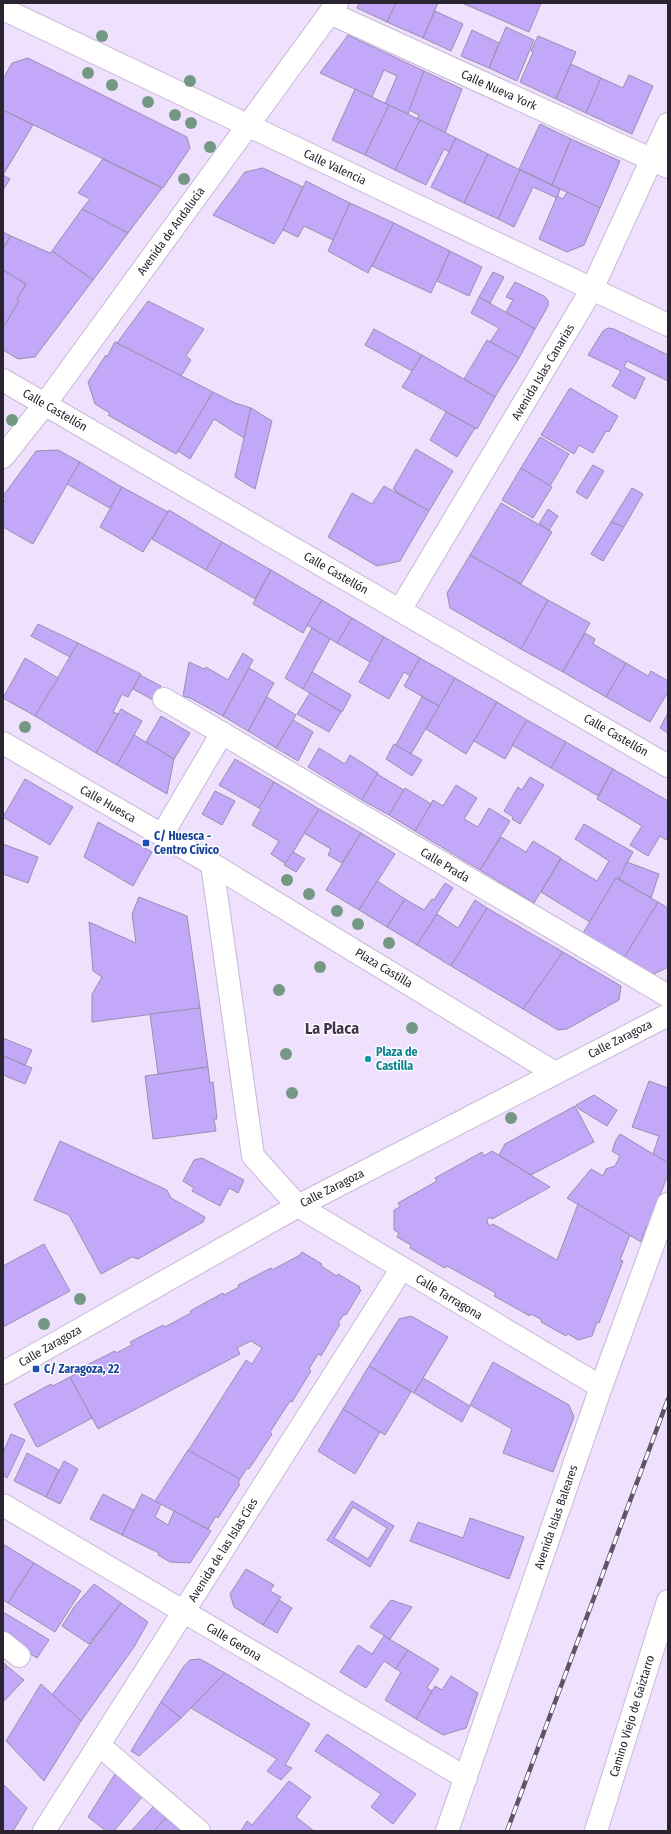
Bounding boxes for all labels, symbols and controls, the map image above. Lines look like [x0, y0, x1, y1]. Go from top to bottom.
street label: Calle Nueva York [459, 67, 539, 113]
street label: Calle Valencia [301, 146, 369, 188]
street label: Avenida de Andalucía [134, 184, 208, 278]
street label: Avenida Islas Canarias [509, 322, 577, 422]
street label: Calle Castellón [20, 386, 90, 434]
street label: Calle Castellón [301, 549, 371, 597]
street label: Calle Castellón [581, 711, 651, 759]
street label: Calle Huesca [78, 782, 139, 826]
place label: C/ Huesca - Centro Cívico [154, 829, 220, 857]
marker: C/ Huesca - Centro Cívico [141, 838, 151, 848]
street label: Calle Prada [418, 845, 472, 885]
street label: Plaza Castilla [353, 945, 415, 991]
street label: Calle Zaragoza [586, 1017, 654, 1061]
district label: La Placa [305, 1019, 359, 1038]
place label: Plaza de Castilla [376, 1045, 418, 1073]
marker: Plaza de Castilla [363, 1054, 373, 1064]
street label: Calle Zaragoza [298, 1166, 366, 1210]
street label: Calle Tarragona [413, 1272, 485, 1322]
street label: Calle Zaragoza [16, 1322, 84, 1370]
place label: C/ Zaragoza, 22 [44, 1362, 120, 1376]
marker: C/ Zaragoza, 22 [31, 1364, 41, 1374]
street label: Avenida Islas Baleares [532, 1463, 580, 1571]
street label: Avenida de las Islas Cíes [185, 1496, 261, 1604]
street label: Calle Gerona [204, 1620, 264, 1664]
street label: Camino Viejo de Gaiztarro [607, 1653, 657, 1779]

